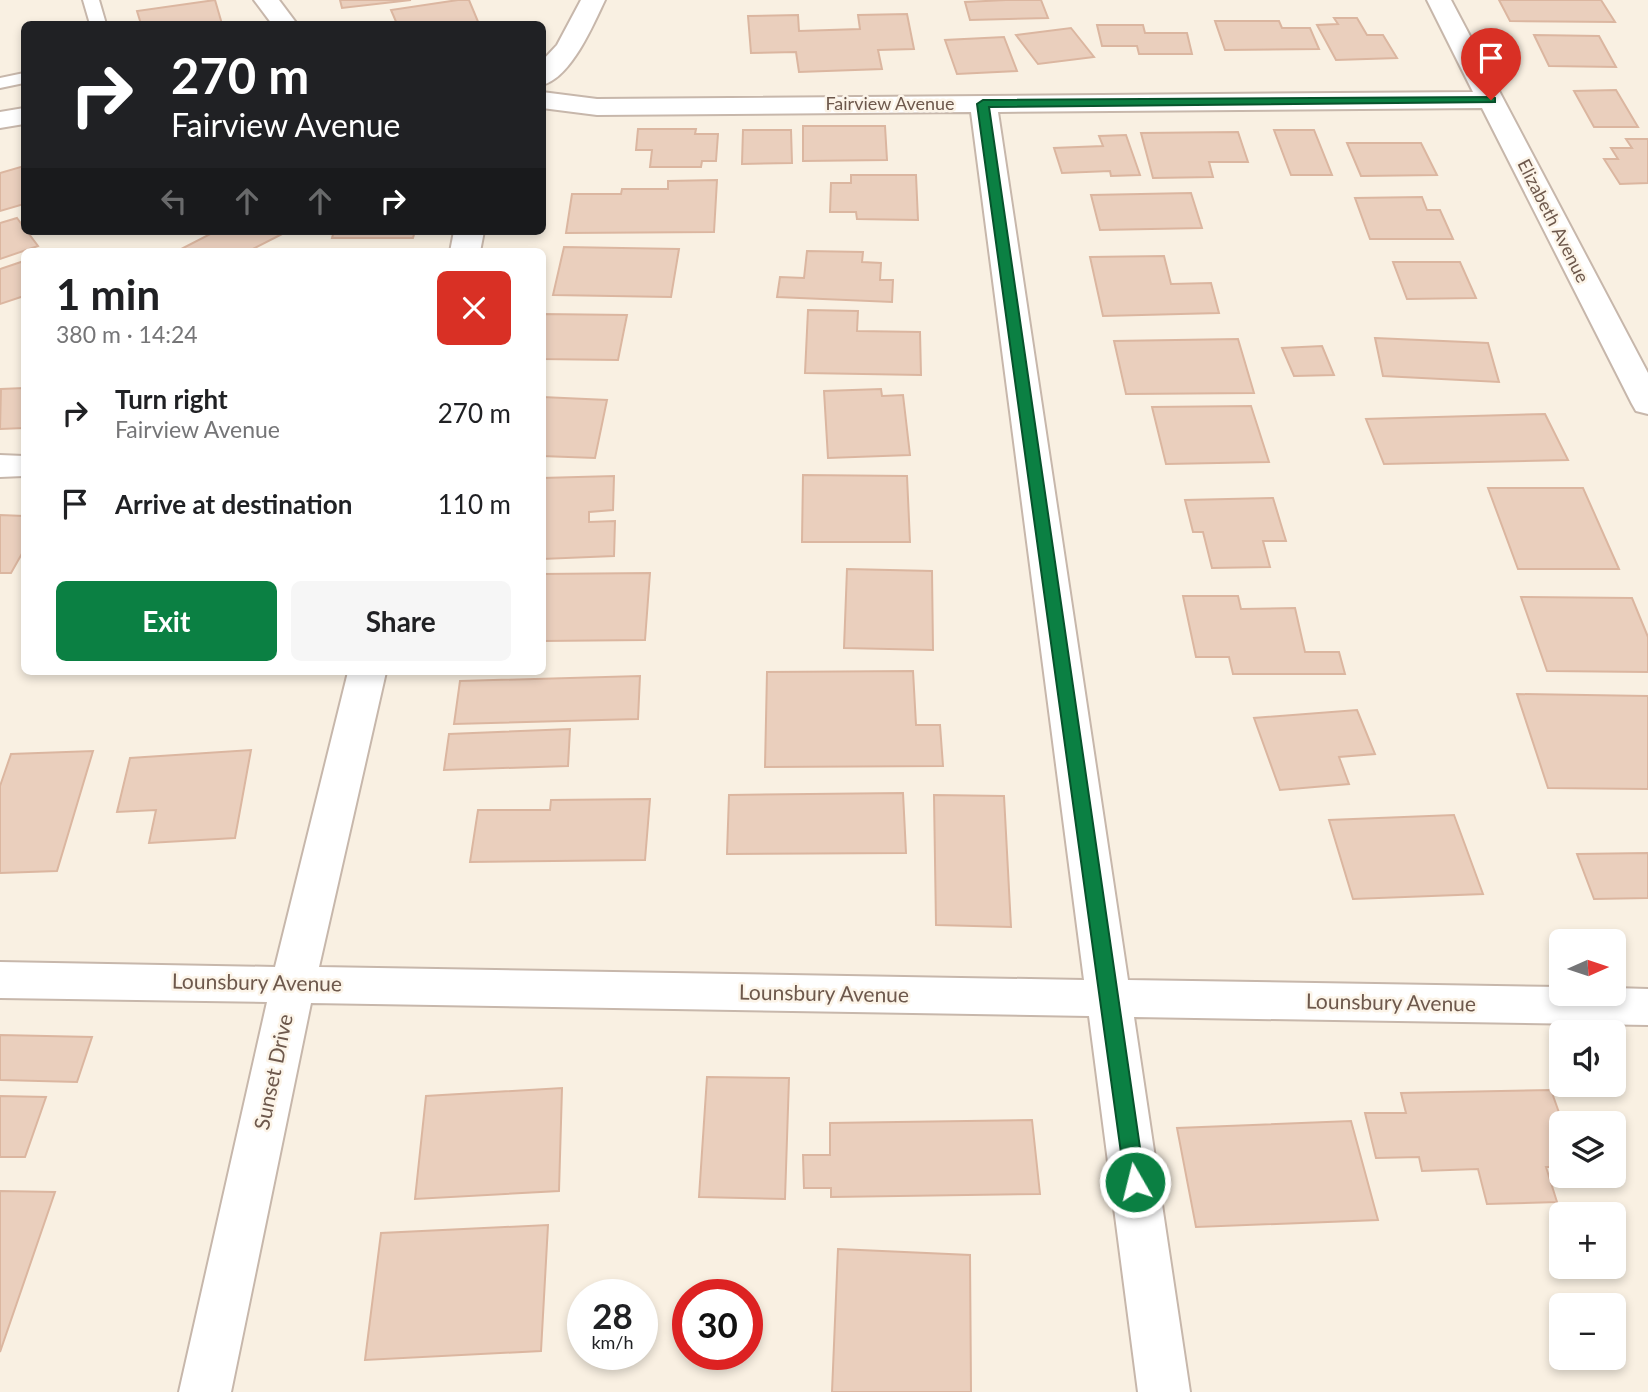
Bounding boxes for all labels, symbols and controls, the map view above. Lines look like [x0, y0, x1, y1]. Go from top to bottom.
pin [1461, 28, 1521, 100]
icon: arrive [1472, 39, 1510, 77]
text: 270 m [171, 46, 309, 104]
icon: right [56, 49, 147, 140]
street label: Fairview Avenue [825, 92, 955, 114]
text: Fairview Avenue [171, 105, 401, 144]
street label: Elizabeth Avenue [1513, 155, 1594, 286]
icon: left [155, 182, 193, 220]
icon: ahead [228, 182, 266, 220]
icon: ahead [301, 182, 339, 220]
icon: right [374, 182, 412, 220]
text: 1 min [56, 269, 160, 319]
button: close [437, 271, 511, 345]
text: 380 m · 14:24 [56, 320, 198, 348]
text: Turn right [115, 383, 228, 415]
icon: right [56, 394, 94, 432]
text: 270 m [438, 397, 511, 429]
text: Fairview Avenue [115, 415, 280, 443]
icon: arrive [56, 485, 94, 523]
text: Arrive at destination [115, 488, 352, 520]
text: 110 m [438, 488, 511, 520]
button: Exit [56, 581, 277, 661]
button: Share [291, 581, 511, 661]
north arrow [1549, 929, 1626, 1006]
map controls [1549, 929, 1626, 1370]
street label: Lounsbury Avenue [172, 968, 342, 995]
street label: Lounsbury Avenue [739, 979, 909, 1006]
street label: Lounsbury Avenue [1306, 988, 1476, 1015]
street label: Sunset Drive [248, 1012, 297, 1132]
button: sound [1549, 1020, 1626, 1097]
button: layers [1549, 1111, 1626, 1188]
position arrow [1098, 1145, 1172, 1219]
button: + [1549, 1202, 1626, 1279]
speed limit sign: 30 [672, 1279, 763, 1370]
button: − [1549, 1293, 1626, 1370]
text: 28 [592, 1294, 633, 1336]
text: km/h [591, 1331, 634, 1353]

